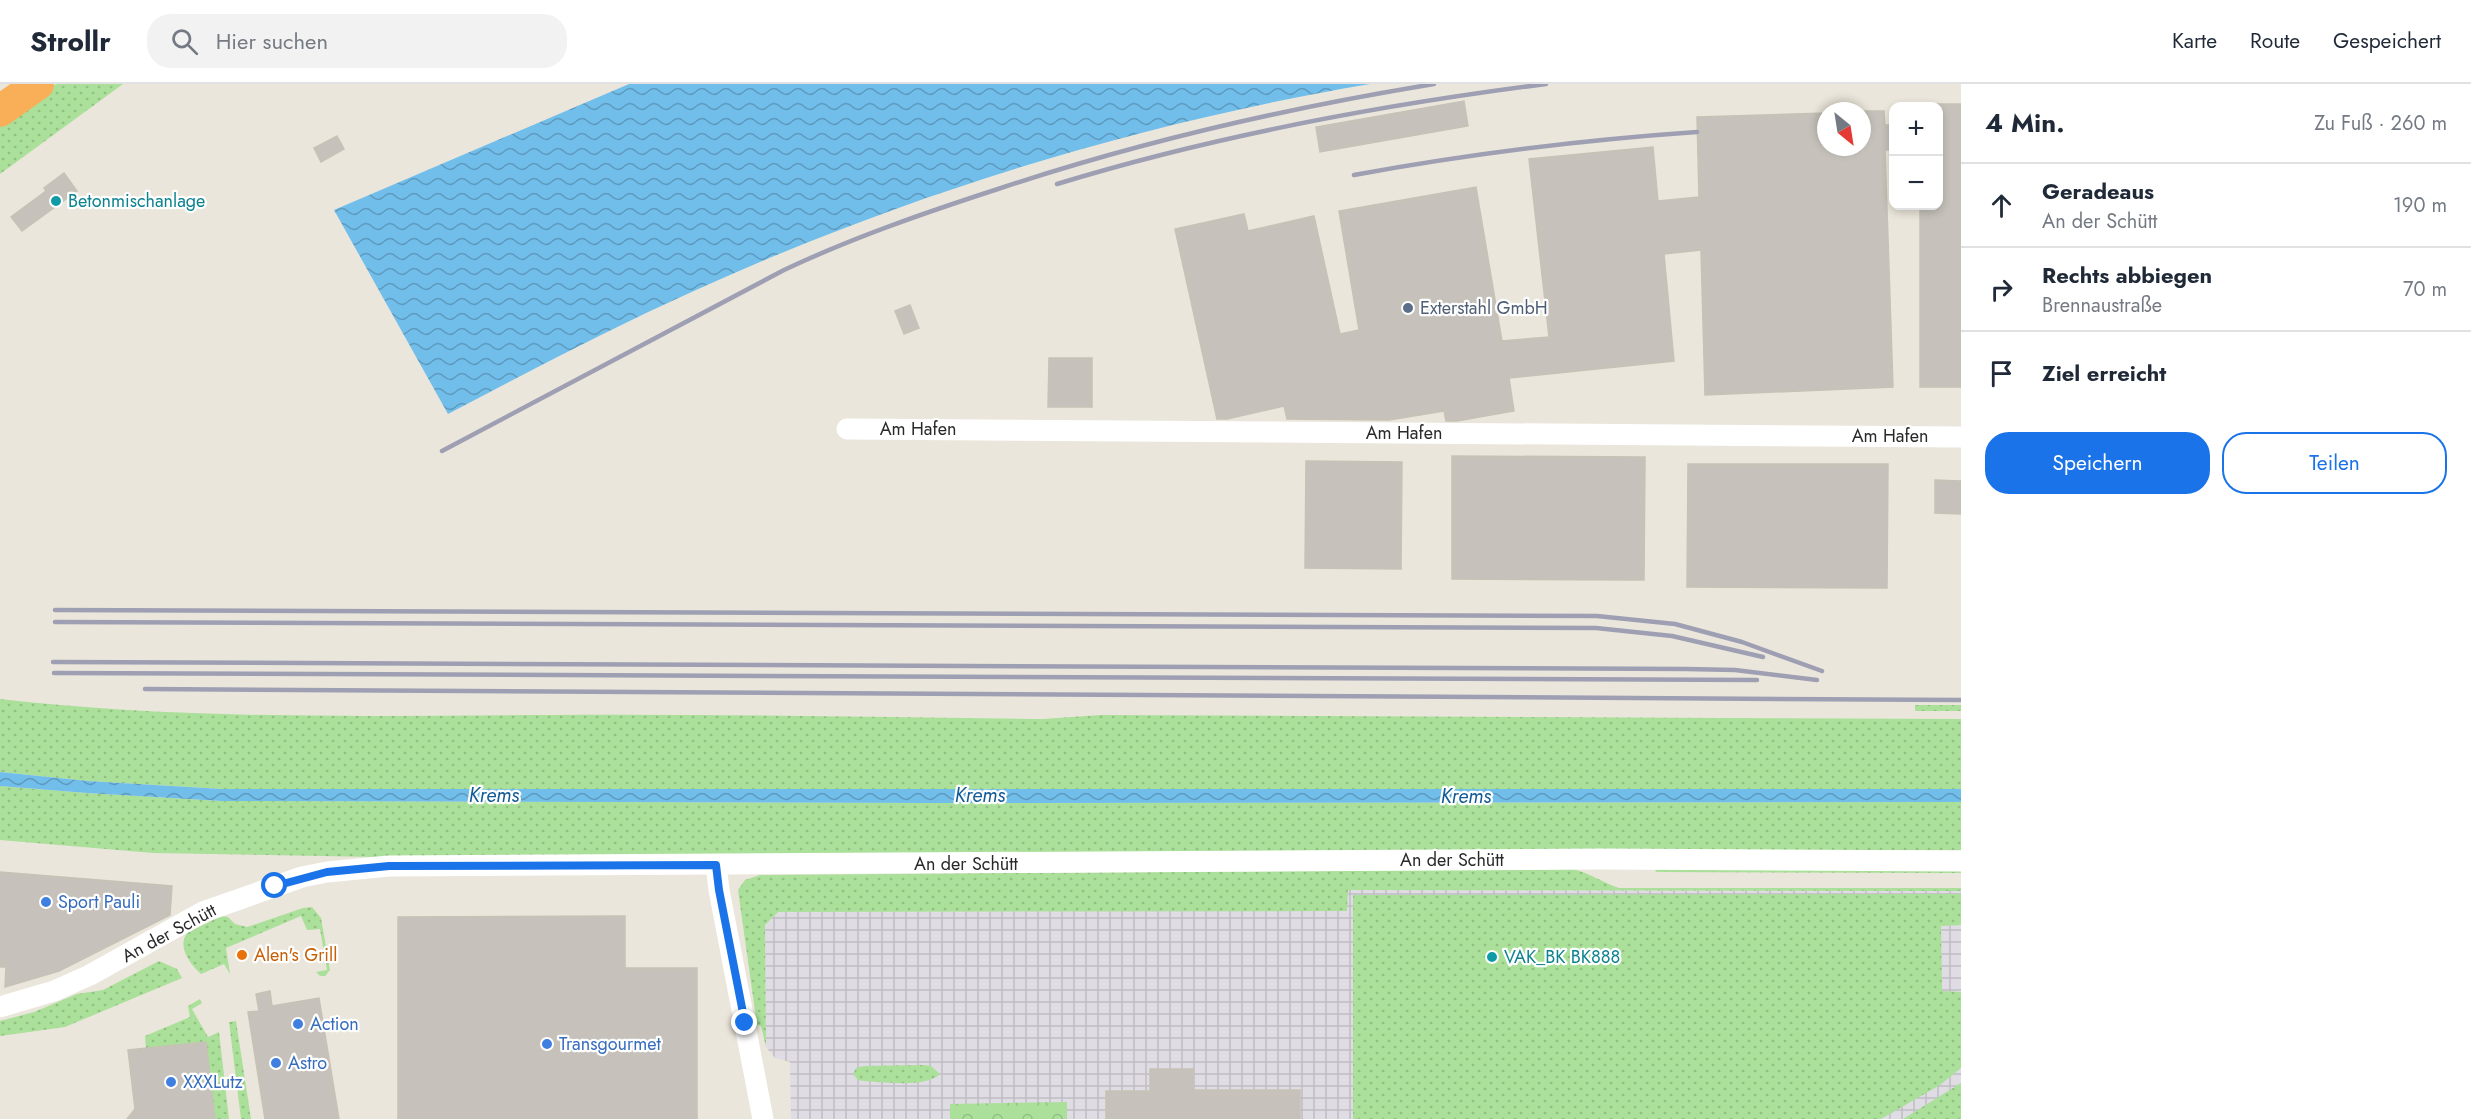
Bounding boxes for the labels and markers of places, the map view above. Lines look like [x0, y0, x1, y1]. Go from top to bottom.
place label: Betonmischanlage [68, 188, 205, 214]
marker: Betonmischanlage [49, 194, 63, 208]
place label: Exterstahl GmbH [1420, 295, 1548, 321]
marker: Exterstahl GmbH [1401, 301, 1415, 315]
place label: Sport Pauli [58, 889, 140, 915]
marker: Sport Pauli [39, 895, 53, 909]
place label: Alen's Grill [254, 942, 337, 968]
place label: VAK_BK BK888 [1504, 944, 1620, 970]
marker: Alen's Grill [235, 948, 249, 962]
marker: VAK_BK BK888 [1485, 950, 1499, 964]
place label: Action [310, 1011, 359, 1037]
marker: Action [291, 1017, 305, 1031]
place label: Transgourmet [559, 1031, 661, 1057]
marker: Transgourmet [540, 1037, 554, 1051]
place label: Astro [288, 1050, 327, 1076]
marker: Astro [269, 1056, 283, 1070]
place label: XXXLutz [183, 1069, 243, 1095]
marker: XXXLutz [164, 1075, 178, 1089]

